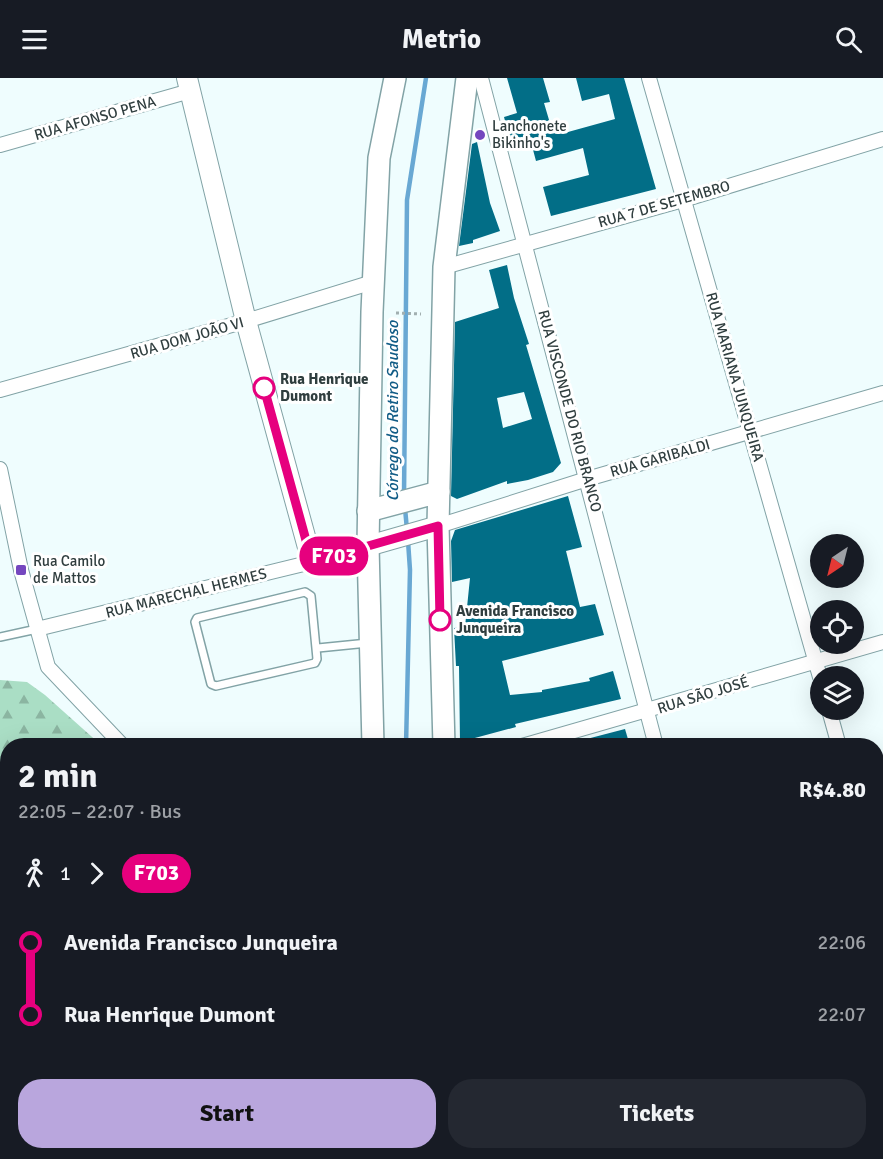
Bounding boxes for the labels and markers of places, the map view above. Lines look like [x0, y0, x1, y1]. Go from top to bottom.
place label: Lanchonete Bikinho's [492, 117, 567, 152]
marker: Lanchonete Bikinho's [473, 128, 487, 142]
place label: Rua Henrique Dumont [280, 370, 369, 405]
marker: Rua Henrique Dumont [253, 377, 275, 399]
place label: Rua Camilo de Mattos [33, 552, 106, 587]
marker: Rua Camilo de Mattos [14, 563, 28, 577]
place label: Avenida Francisco Junqueira [456, 602, 574, 637]
marker: Avenida Francisco Junqueira [429, 609, 451, 631]

